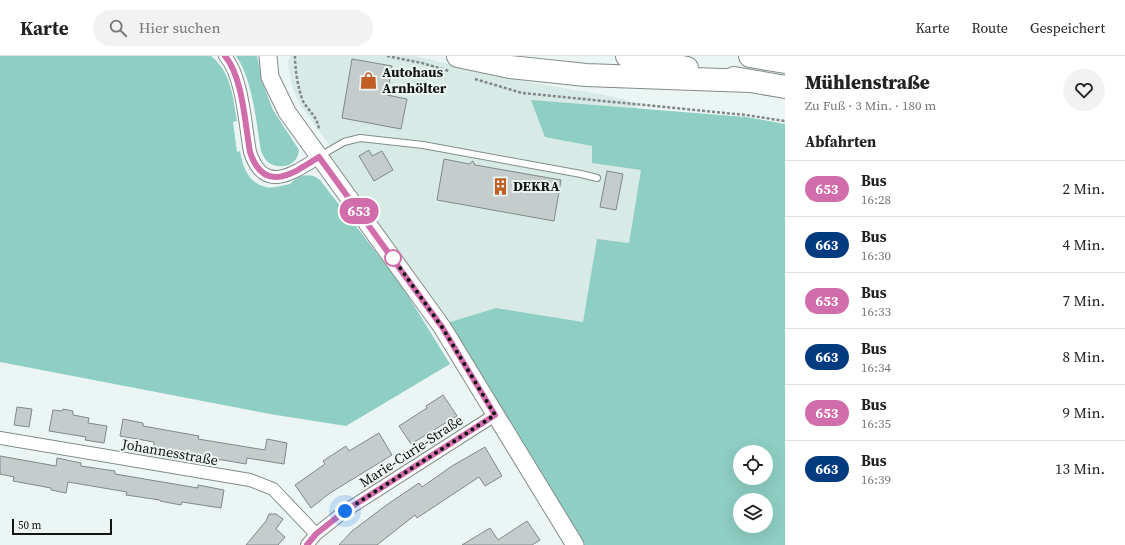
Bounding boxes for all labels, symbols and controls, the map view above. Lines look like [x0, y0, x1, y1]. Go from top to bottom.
search box [93, 10, 373, 46]
text: Karte [20, 15, 69, 41]
icon: search [107, 17, 129, 39]
text: Hier suchen [139, 17, 220, 38]
text: Karte [915, 18, 950, 38]
text: Route [972, 18, 1008, 38]
text: Gespeichert [1030, 18, 1105, 38]
place label: Autohaus Arnhölter [382, 62, 447, 98]
text: Mühlenstraße [805, 69, 930, 95]
button: heart [1063, 69, 1105, 111]
shop icon: Autohaus Arnhölter [359, 70, 379, 90]
text: Zu Fuß · 3 Min. · 180 m [805, 97, 936, 114]
text: Abfahrten [805, 131, 876, 152]
text: Bus [861, 170, 887, 191]
building icon: DEKRA [490, 176, 510, 196]
place label: DEKRA [513, 176, 560, 196]
text: 2 Min. [1062, 178, 1105, 199]
text: 653 [816, 179, 838, 199]
text: 16:28 [861, 191, 891, 208]
line badge: 653 [336, 198, 382, 224]
text: 653 [348, 201, 370, 221]
text: Bus [861, 226, 887, 247]
text: 4 Min. [1062, 234, 1105, 255]
text: 663 [816, 235, 838, 255]
text: 16:30 [861, 247, 891, 264]
unlabelled marker [384, 249, 402, 267]
text: Bus [861, 282, 887, 303]
text: 7 Min. [1062, 290, 1105, 311]
text: 653 [816, 291, 838, 311]
text: 16:33 [861, 303, 891, 320]
text: Bus [861, 338, 887, 359]
text: 8 Min. [1062, 346, 1105, 367]
text: 663 [816, 347, 838, 367]
text: 16:34 [861, 359, 891, 376]
text: Bus [861, 394, 887, 415]
text: 9 Min. [1062, 402, 1105, 423]
text: 653 [816, 403, 838, 423]
street label: Marie-Curie-Straße [355, 410, 467, 492]
text: 16:35 [861, 415, 891, 432]
street label: Johannesstraße [119, 434, 220, 470]
map controls [733, 445, 773, 533]
button: locate [733, 445, 773, 485]
text: Bus [861, 450, 887, 471]
text: 13 Min. [1055, 458, 1105, 479]
text: 663 [816, 459, 838, 479]
text: 16:39 [861, 471, 891, 488]
button: layers [733, 493, 773, 533]
your location [335, 501, 355, 521]
scale bar [12, 517, 112, 536]
text: 50 m [18, 518, 41, 533]

